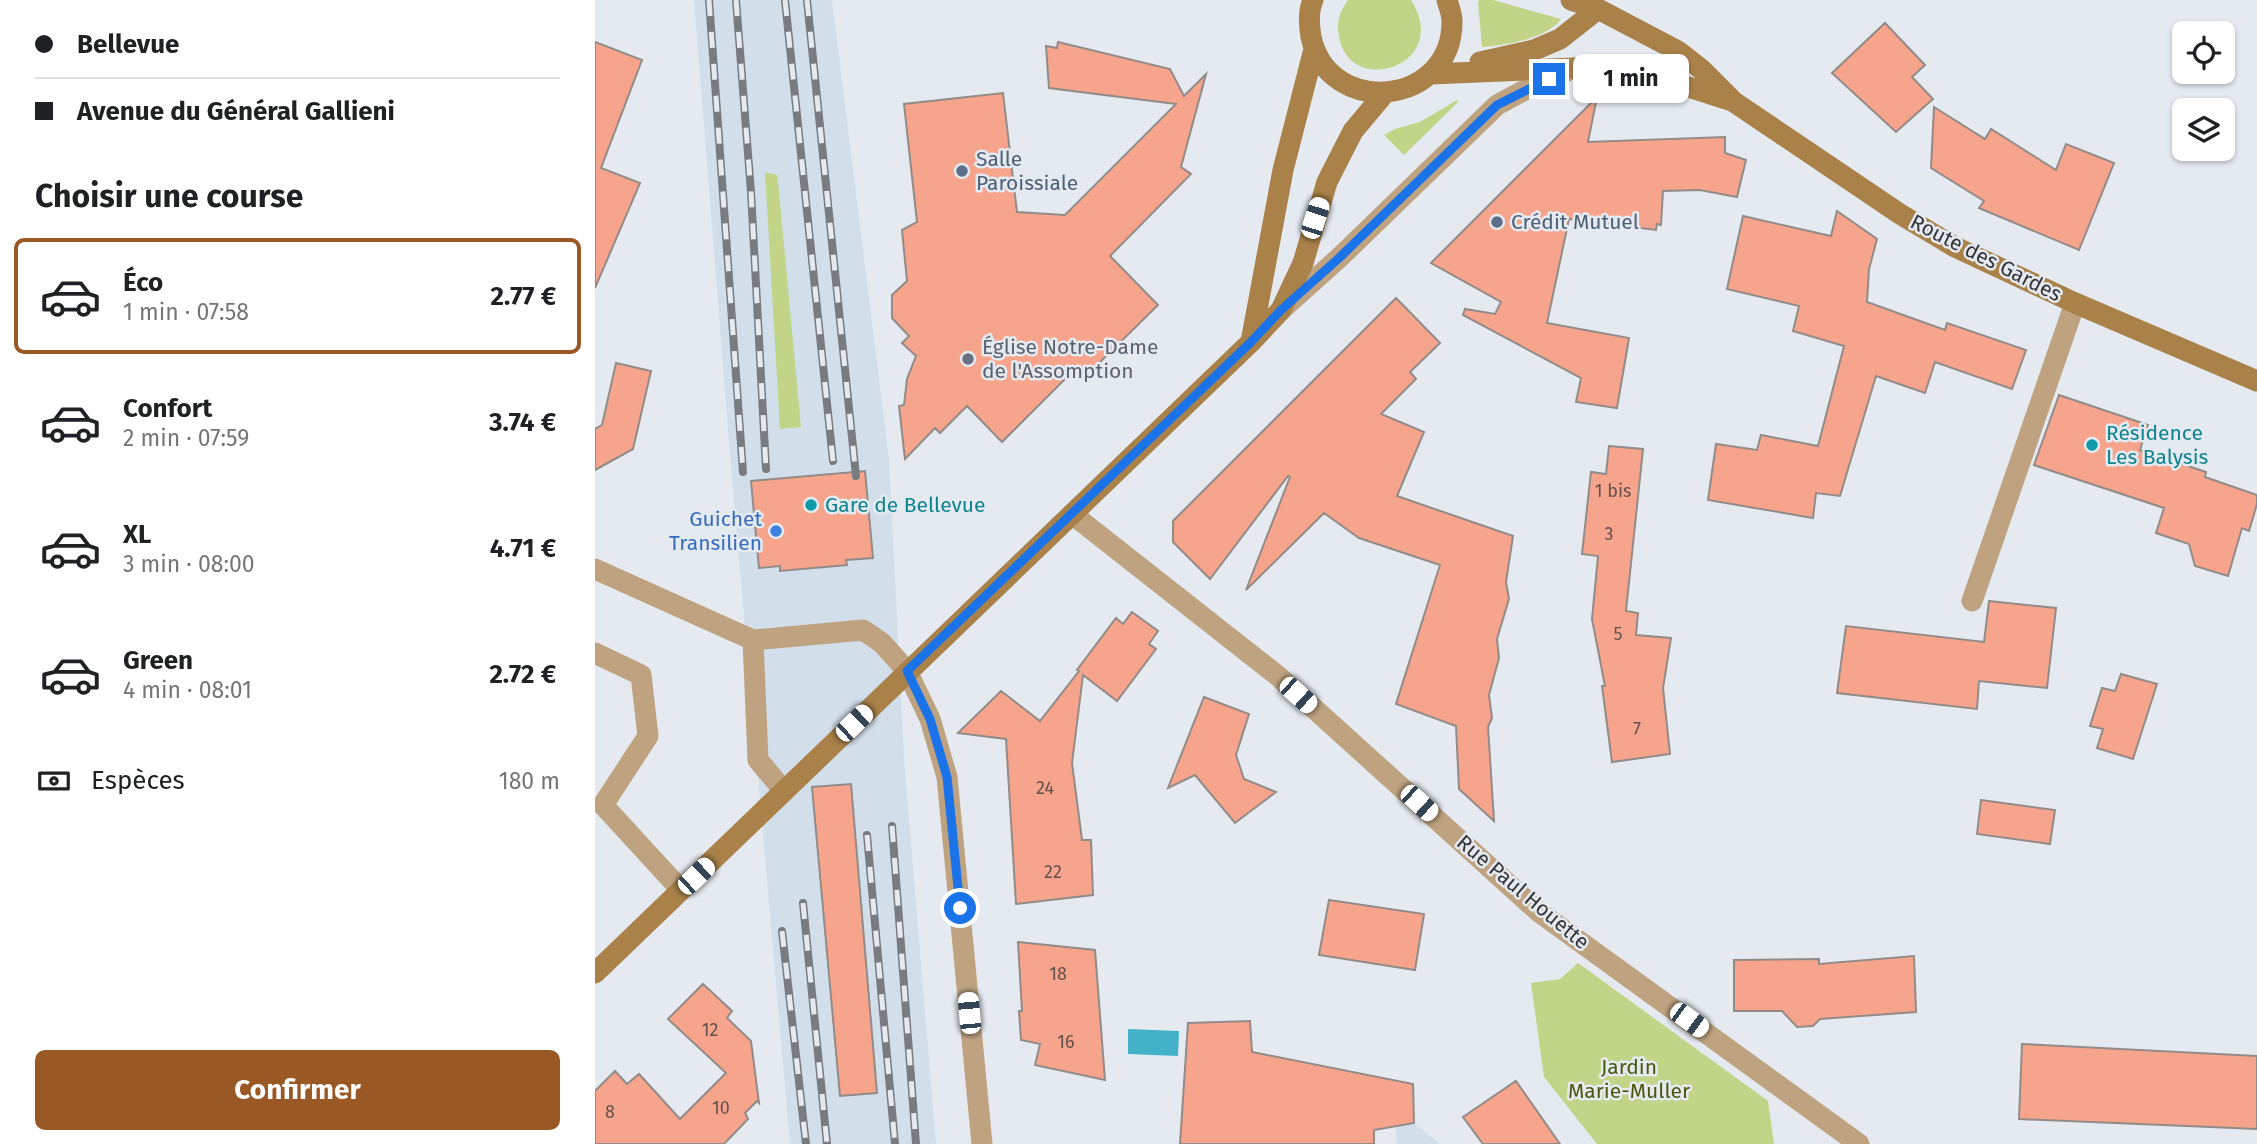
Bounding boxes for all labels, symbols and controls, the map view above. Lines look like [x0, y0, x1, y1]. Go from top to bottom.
map controls [2172, 21, 2235, 161]
button: locate [2172, 21, 2235, 84]
text: Bellevue [77, 29, 179, 60]
callout: 1 min [1573, 55, 1689, 104]
route end [1533, 63, 1565, 95]
text: 1 min [1603, 64, 1659, 92]
text: Avenue du Général Gallieni [77, 96, 395, 127]
button: layers [2172, 98, 2235, 161]
place label: Salle Paroissiale [976, 146, 1078, 196]
marker: Salle Paroissiale [954, 163, 970, 179]
text: Choisir une course [35, 177, 303, 215]
car [1299, 195, 1332, 241]
place label: Crédit Mutuel [1511, 209, 1639, 235]
street label: Route des Gardes [1906, 209, 2066, 307]
marker: Crédit Mutuel [1489, 214, 1505, 230]
icon: car [39, 265, 102, 328]
text: Éco [123, 267, 163, 298]
text: 2.77 € [490, 281, 556, 312]
text: 1 min · 07:58 [123, 298, 249, 326]
place label: Église Notre-Dame de l'Assomption [982, 334, 1158, 384]
marker: Église Notre-Dame de l'Assomption [960, 351, 976, 367]
icon: car [39, 391, 102, 454]
text: Confort [123, 393, 212, 424]
text: 3.74 € [489, 407, 556, 438]
place label: Résidence Les Balysis [2106, 420, 2209, 470]
text: 2 min · 07:59 [123, 424, 249, 452]
marker: Résidence Les Balysis [2084, 437, 2100, 453]
house number: 1 bis [1595, 480, 1631, 502]
place label: Gare de Bellevue [825, 492, 986, 518]
marker: Gare de Bellevue [803, 497, 819, 513]
place label: Guichet Transilien [669, 506, 762, 556]
icon: car [39, 517, 102, 580]
text: XL [123, 519, 151, 550]
marker: Guichet Transilien [768, 523, 784, 539]
house number: 3 [1605, 523, 1613, 545]
text: 4.71 € [490, 533, 556, 564]
text: 3 min · 08:00 [123, 550, 255, 578]
house number: 5 [1613, 623, 1623, 645]
icon: car [39, 643, 102, 706]
text: Green [123, 645, 193, 676]
text: 2.72 € [489, 659, 556, 690]
car [1276, 673, 1321, 717]
text: 4 min · 08:01 [123, 676, 252, 704]
car [832, 701, 877, 745]
house number: 7 [1633, 718, 1641, 740]
icon: cash [35, 762, 73, 800]
text: Espèces [91, 765, 185, 796]
text: 180 m [499, 767, 560, 795]
house number: 24 [1036, 777, 1054, 799]
car [1397, 781, 1442, 825]
street label: Rue Paul Houette [1451, 829, 1595, 955]
car [674, 854, 719, 898]
house number: 22 [1044, 861, 1062, 883]
route start [944, 892, 976, 924]
house number: 18 [1049, 963, 1067, 985]
car [957, 991, 982, 1035]
car [1666, 999, 1713, 1041]
house number: 12 [702, 1019, 718, 1041]
house number: 16 [1057, 1031, 1075, 1053]
button: Confirmer [35, 1050, 560, 1130]
park label: Jardin Marie-Muller [1568, 1054, 1690, 1104]
house number: 10 [712, 1097, 730, 1119]
house number: 8 [605, 1101, 615, 1123]

